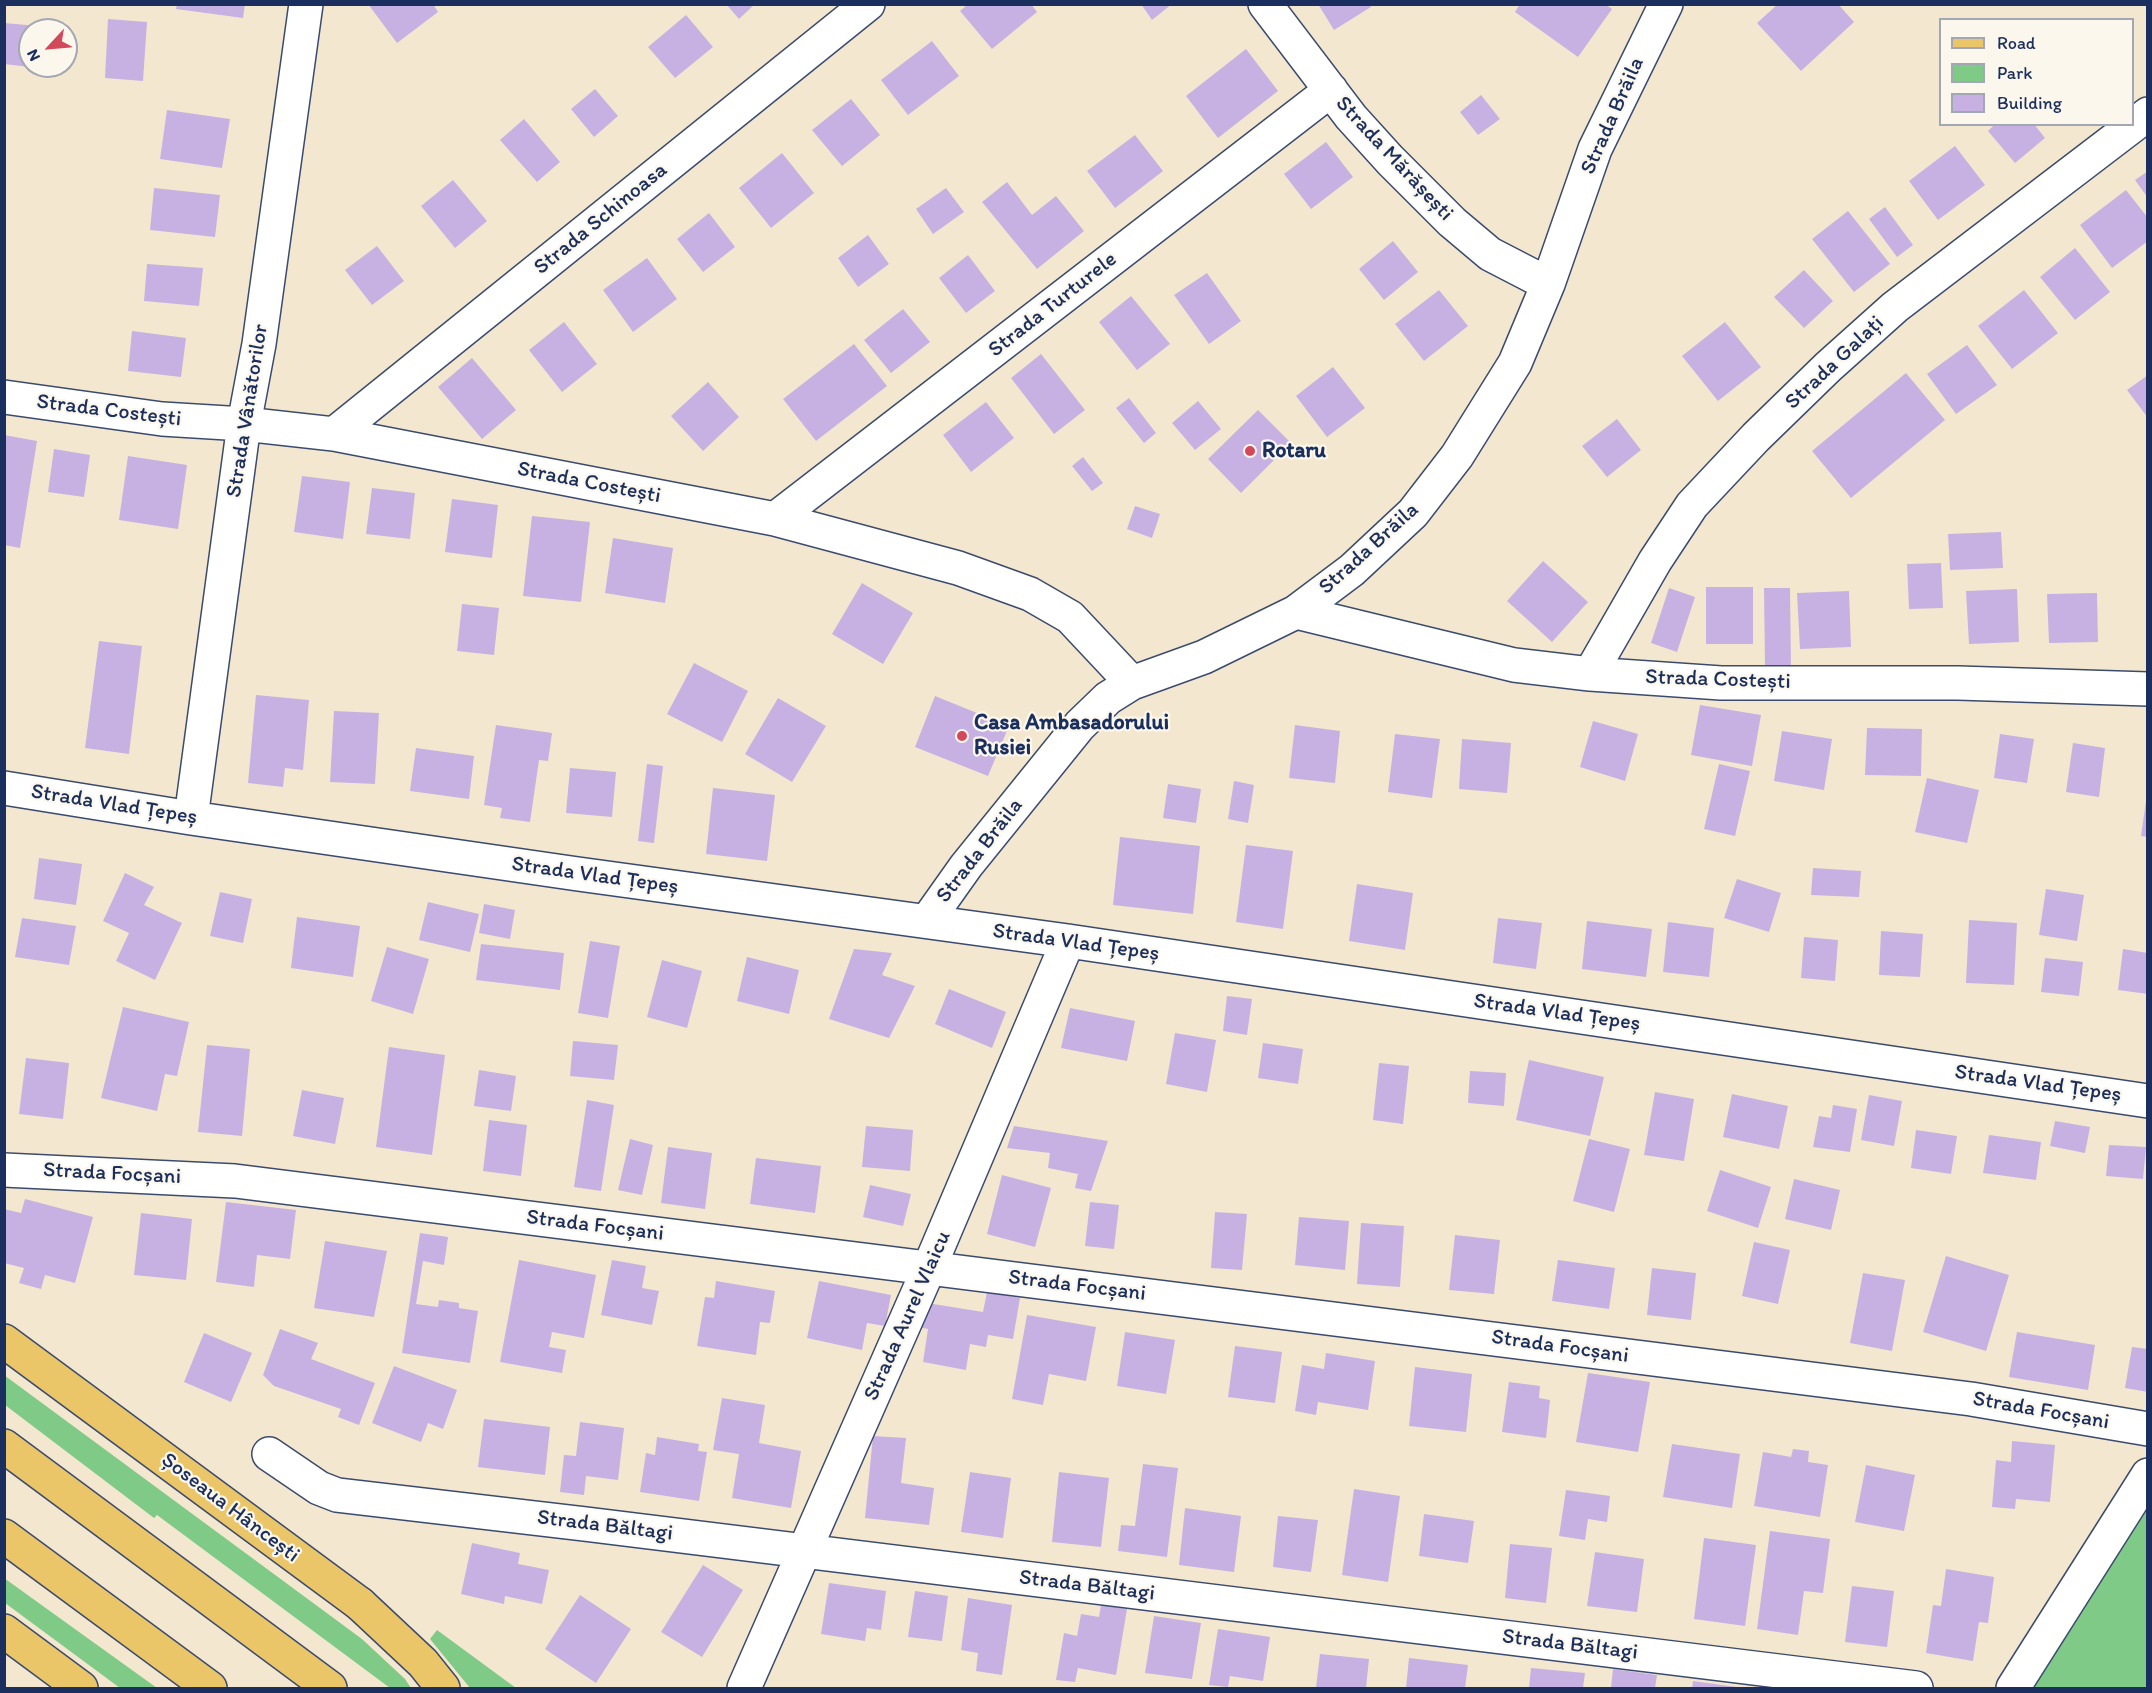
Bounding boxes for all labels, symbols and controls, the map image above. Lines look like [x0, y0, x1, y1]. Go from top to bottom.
north arrow [18, 18, 78, 78]
legend [1939, 18, 2134, 126]
text: Road [1997, 32, 2036, 54]
text: N [22, 46, 44, 64]
street label: Strada Brăila [1575, 53, 1651, 179]
text: Park [1997, 62, 2032, 84]
street label: Strada Mărășești [1329, 91, 1459, 227]
text: Building [1997, 92, 2062, 114]
street label: Strada Schinoasa [529, 157, 673, 281]
street label: Strada Turturele [983, 247, 1123, 363]
street label: Strada Galați [1780, 310, 1890, 416]
street label: Strada Vânătorilor [221, 322, 275, 500]
street label: Strada Costești [35, 389, 183, 433]
place label: Rotaru [1262, 438, 1326, 464]
marker: Rotaru [1243, 444, 1257, 458]
street label: Strada Costești [515, 456, 663, 510]
street label: Strada Brăila [1314, 497, 1424, 601]
street label: Strada Costești [1645, 664, 1791, 696]
place label: Casa Ambasadorului Rusiei [974, 710, 1169, 762]
marker: Casa Ambasadorului Rusiei [955, 729, 969, 743]
street label: Strada Vlad Țepeș [29, 779, 199, 831]
street label: Strada Brăila [931, 794, 1029, 908]
street label: Strada Vlad Țepeș [510, 851, 680, 901]
street label: Strada Vlad Țepeș [991, 918, 1161, 968]
street label: Strada Vlad Țepeș [1472, 988, 1642, 1038]
street label: Strada Vlad Țepeș [1953, 1059, 2123, 1109]
street label: Strada Focșani [42, 1157, 182, 1191]
street label: Strada Focșani [525, 1204, 665, 1248]
street label: Strada Aurel Vlaicu [859, 1227, 957, 1405]
street label: Strada Focșani [1007, 1264, 1147, 1308]
street label: Strada Focșani [1490, 1324, 1630, 1370]
street label: Strada Focșani [1971, 1386, 2111, 1436]
street label: Șoseaua Hâncești [156, 1447, 304, 1569]
street label: Strada Băltagi [536, 1505, 674, 1547]
street label: Strada Băltagi [1018, 1565, 1156, 1607]
street label: Strada Băltagi [1501, 1624, 1639, 1666]

